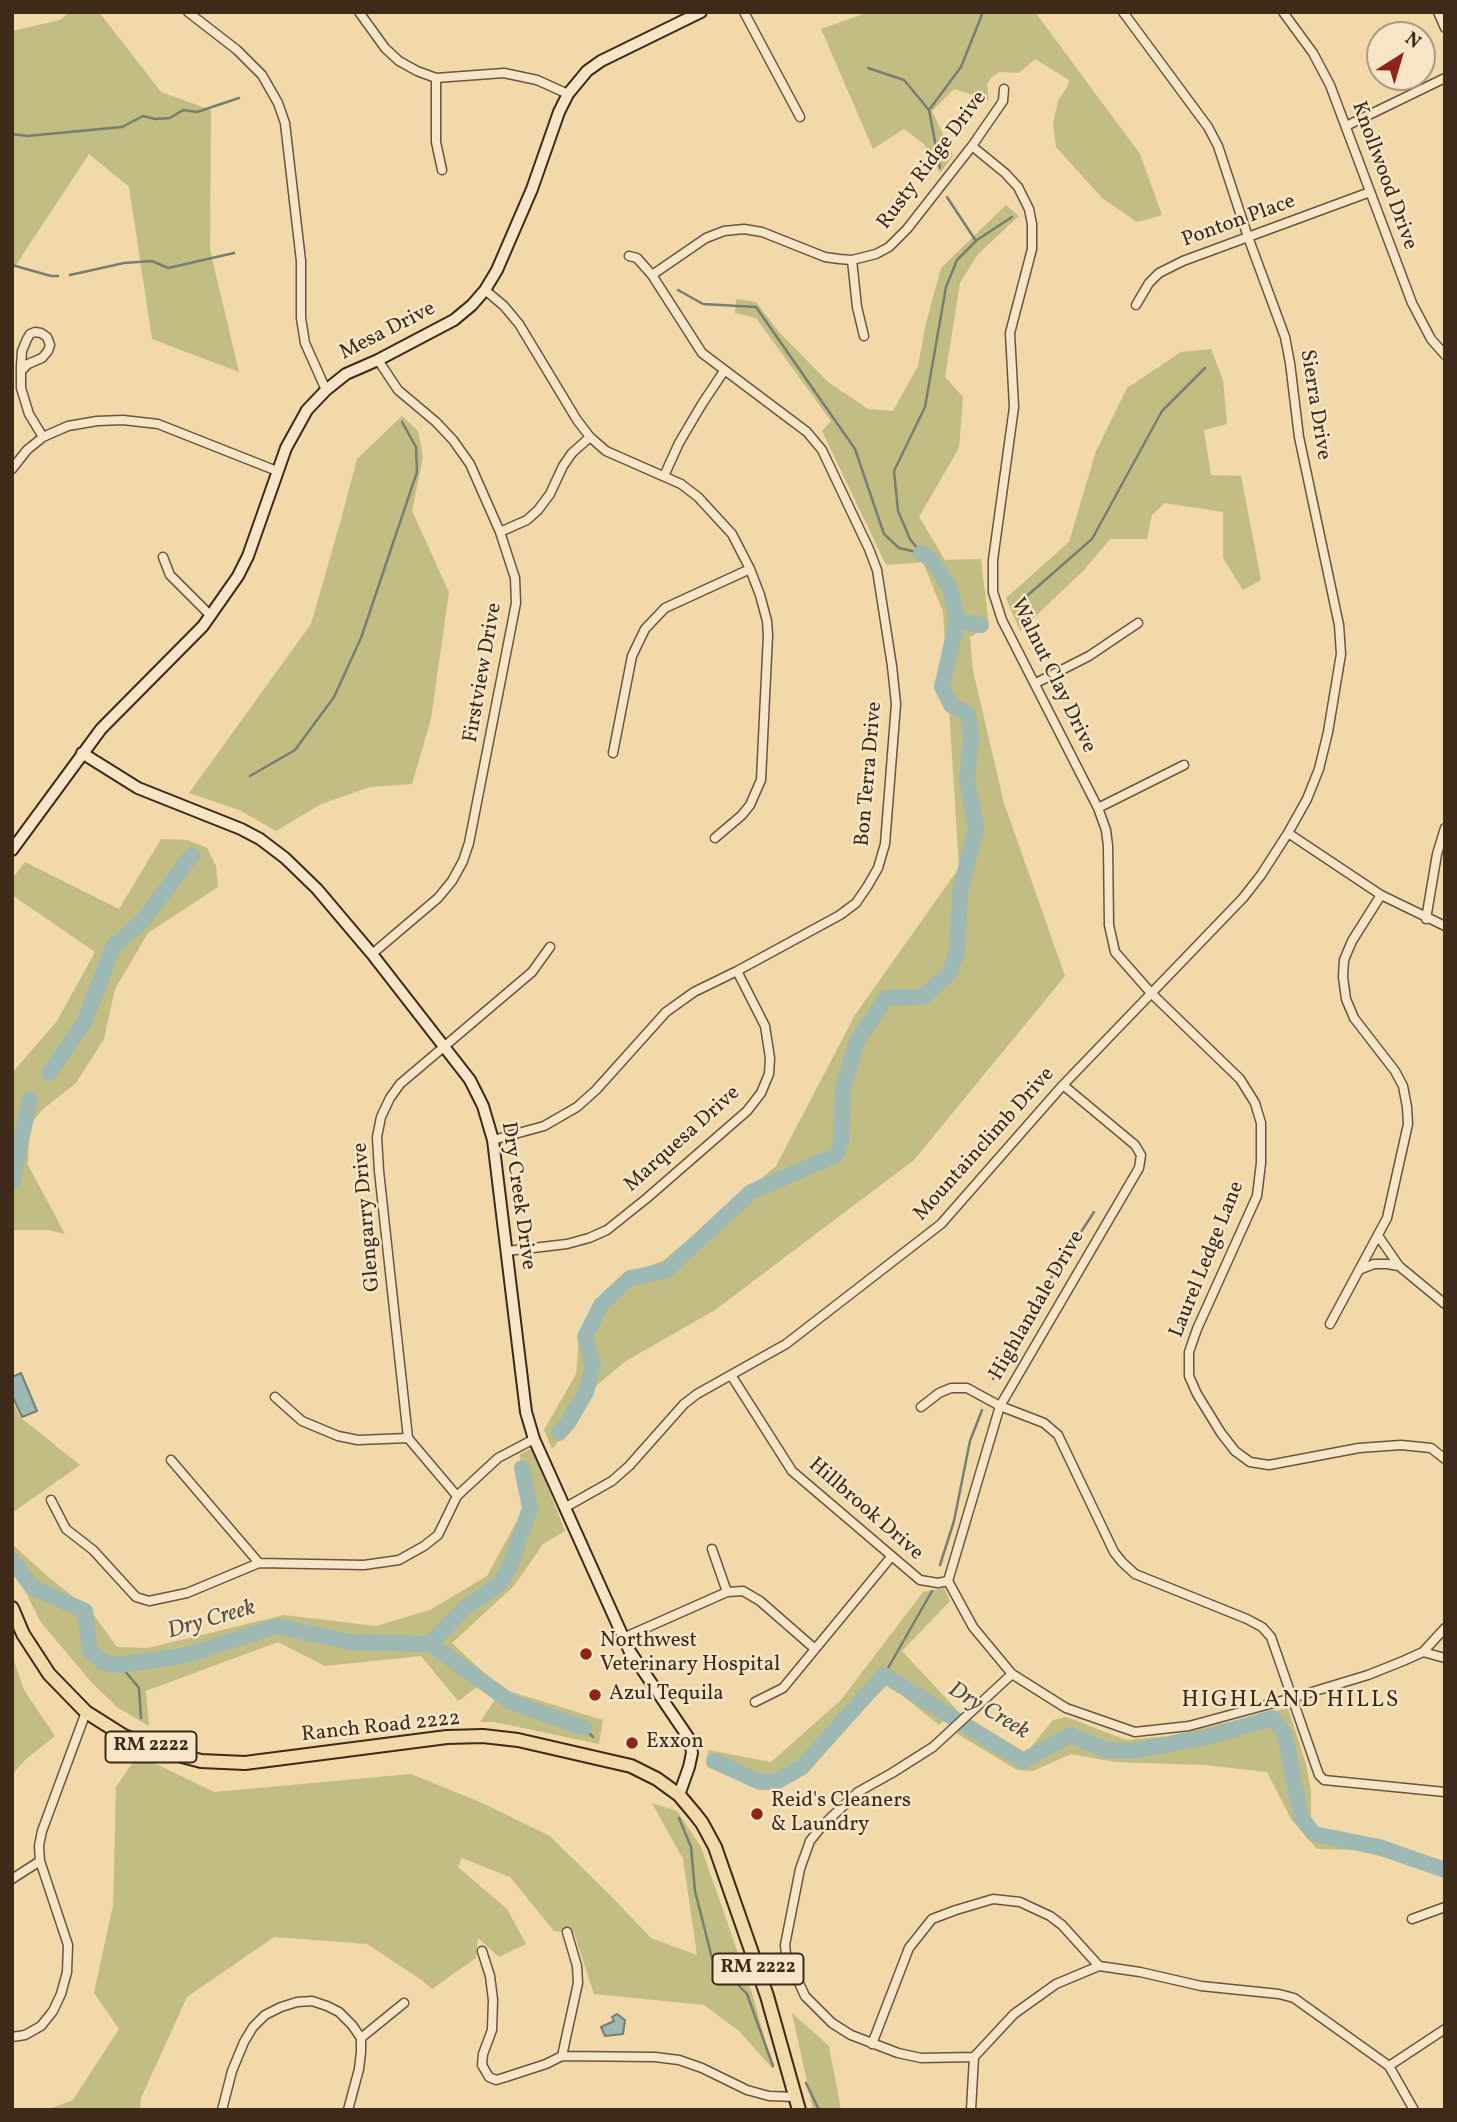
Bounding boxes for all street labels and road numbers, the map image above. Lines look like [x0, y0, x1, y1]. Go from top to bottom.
street label: Rusty Ridge Drive [873, 87, 993, 235]
street label: Knollwood Drive [1344, 98, 1422, 254]
street label: Ponton Place [1179, 190, 1299, 254]
street label: Mesa Drive [336, 297, 440, 367]
street label: Sierra Drive [1293, 348, 1335, 462]
street label: Walnut Clay Drive [1004, 595, 1100, 757]
street label: Firstview Drive [459, 601, 509, 745]
street label: Bon Terra Drive [851, 701, 889, 847]
street label: Mountainclimb Drive [909, 1063, 1061, 1227]
street label: Marquesa Drive [620, 1081, 746, 1199]
street label: Dry Creek Drive [494, 1120, 540, 1272]
street label: Glengarry Drive [349, 1141, 387, 1293]
street label: Laurel Ledge Lane [1165, 1178, 1251, 1342]
street label: Highlandale Drive [985, 1227, 1091, 1385]
street label: Hillbrook Drive [802, 1453, 928, 1567]
street label: Ranch Road 2222 [300, 1707, 462, 1749]
road number: RM 2222 [106, 1732, 196, 1763]
road number: RM 2222 [712, 1954, 804, 1984]

